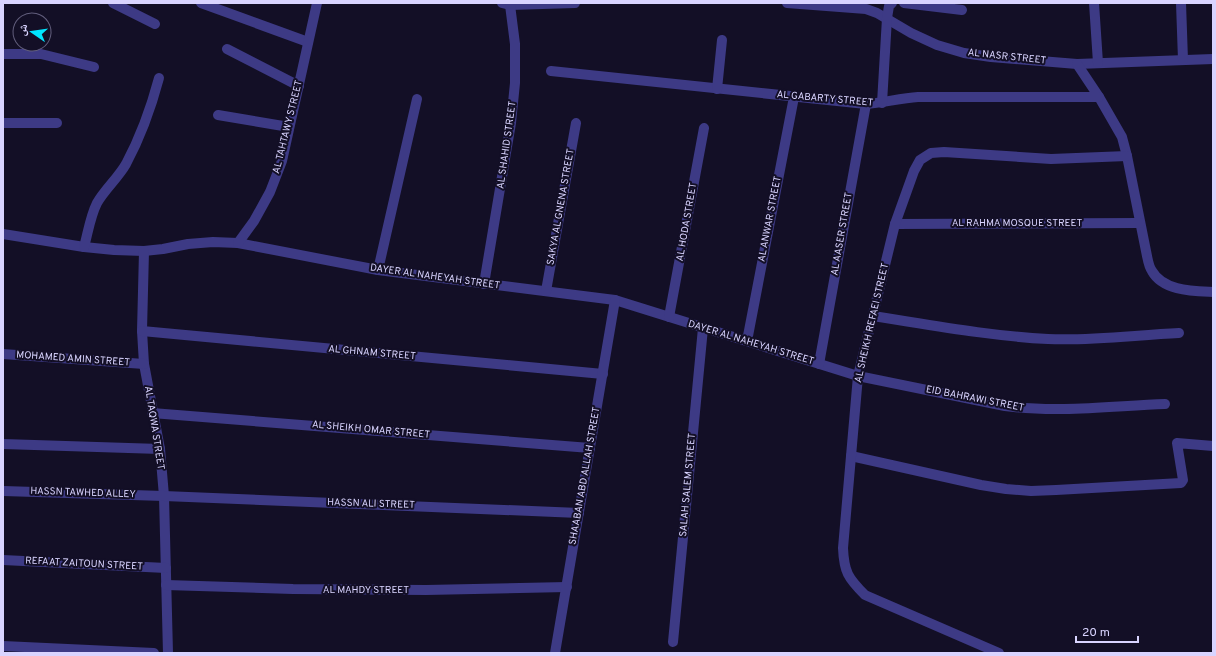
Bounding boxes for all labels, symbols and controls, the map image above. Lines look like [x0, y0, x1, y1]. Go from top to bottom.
north arrow [12, 12, 52, 52]
text: ش [15, 22, 31, 37]
street label: AL NASR STREET [967, 46, 1047, 68]
street label: AL TAHTAWY STREET [270, 79, 306, 175]
street label: AL GABARTY STREET [776, 88, 874, 110]
street label: AL SHAHID STREET [494, 100, 520, 190]
street label: SAKYA AL GNENA STREET [544, 148, 578, 266]
street label: AL ANWAR STREET [755, 175, 785, 263]
street label: AL HODA STREET [674, 181, 700, 262]
street label: AL AASER STREET [828, 191, 856, 277]
street label: AL RAHMA MOSQUE STREET [952, 217, 1082, 230]
street label: DAYER AL NAHEYAH STREET [369, 261, 501, 293]
street label: AL SHEIKH REFAEI STREET [852, 262, 892, 384]
street label: DAYER AL NAHEYAH STREET [686, 318, 816, 368]
street label: AL GHNAM STREET [328, 343, 417, 363]
street label: MOHAMED AMIN STREET [16, 349, 131, 369]
street label: EID BAHRAWI STREET [925, 383, 1025, 415]
street label: AL TAQWA STREET [141, 385, 167, 471]
street label: SHAABAN ABD ALLAH STREET [566, 406, 604, 546]
street label: AL SHEIKH OMAR STREET [311, 418, 431, 442]
street label: SALAH SALEM STREET [677, 432, 699, 537]
street label: HASSN TAWHED ALLEY [30, 485, 136, 501]
street label: HASSN ALI STREET [327, 496, 415, 512]
street label: REFAAT ZAITOUN STREET [25, 554, 143, 574]
street label: AL MAHDY STREET [323, 584, 409, 597]
scale bar [1076, 618, 1138, 644]
text: 20 m [1082, 625, 1110, 641]

